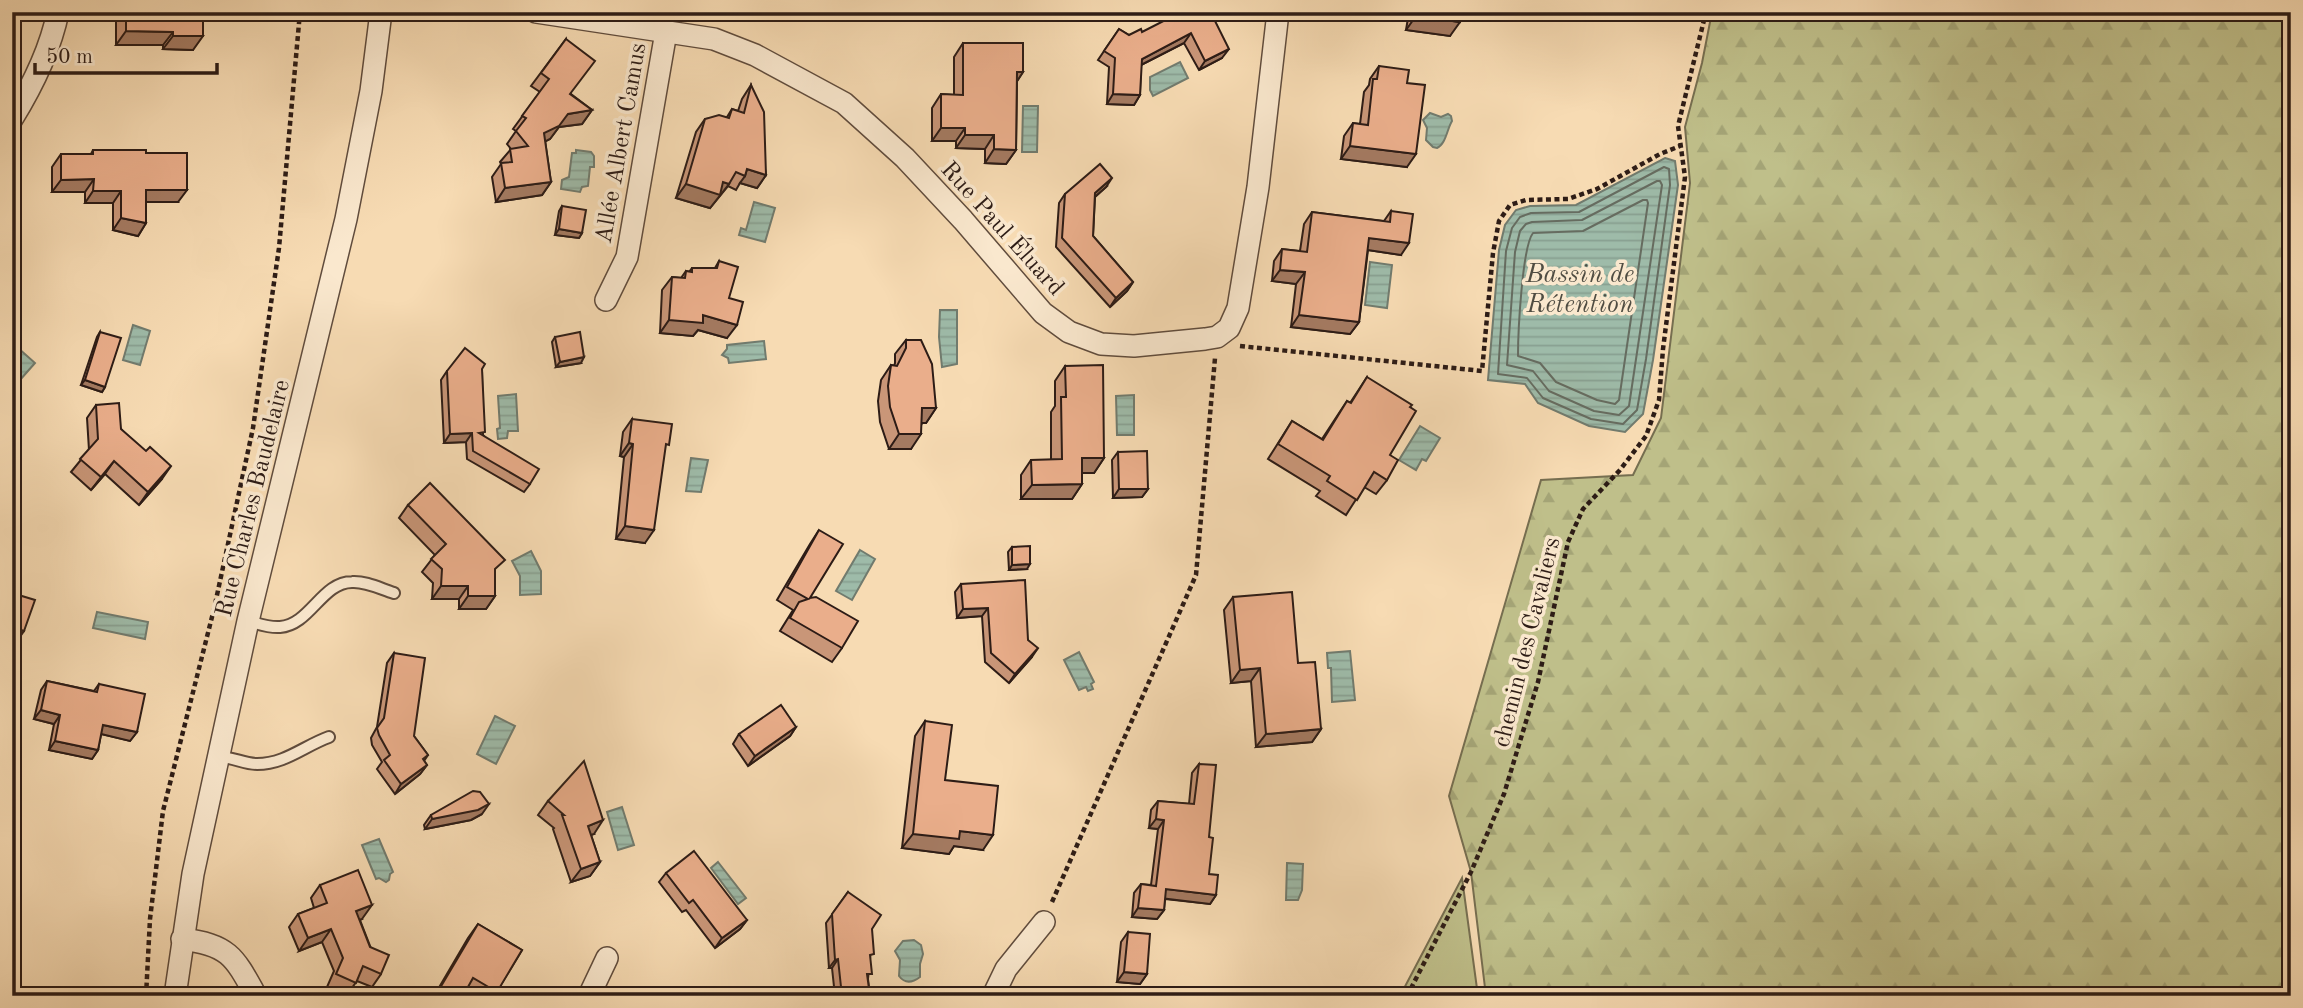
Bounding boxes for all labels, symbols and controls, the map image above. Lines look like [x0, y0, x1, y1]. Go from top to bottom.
scale bar [35, 32, 217, 76]
street label: Allée Albert Camus [592, 41, 651, 246]
text: 50 m [46, 47, 93, 68]
street label: Rue Paul Éluard [935, 155, 1071, 301]
water label: Bassin de Rétention [1525, 262, 1635, 318]
street label: Rue Charles Baudelaire [213, 377, 295, 620]
street label: chemin des Cavaliers [1490, 535, 1566, 750]

